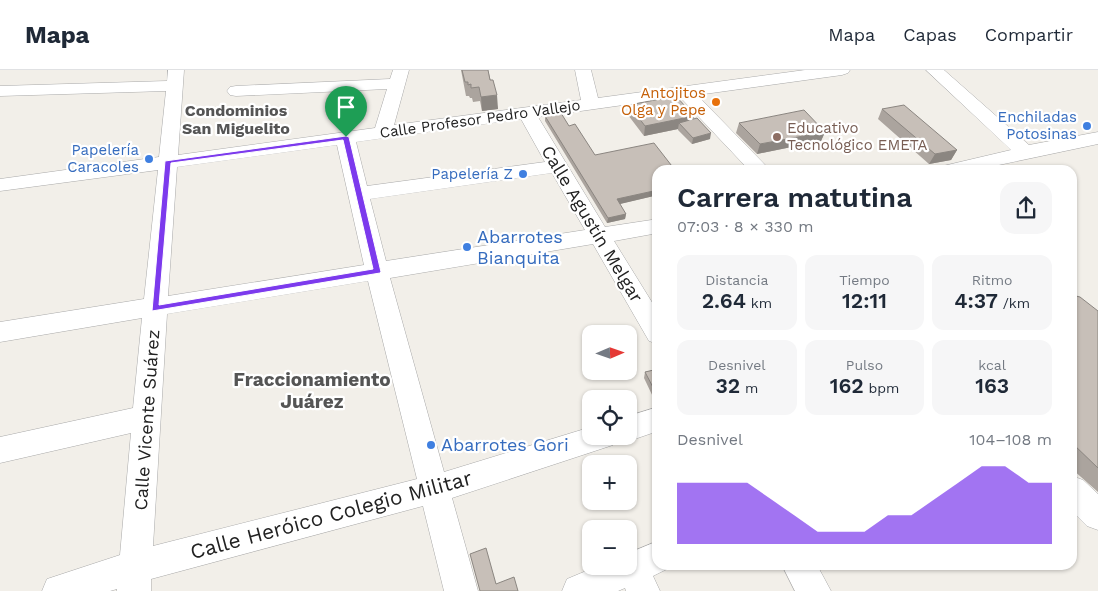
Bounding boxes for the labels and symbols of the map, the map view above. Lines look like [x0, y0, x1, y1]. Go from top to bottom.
place label: Antojitos Olga y Pepe [621, 84, 706, 119]
pin [325, 86, 367, 137]
street label: Calle Profesor Pedro Vallejo [378, 96, 582, 142]
marker: Antojitos Olga y Pepe [710, 96, 722, 108]
district label: Condominios San Miguelito [182, 101, 290, 138]
place label: Enchiladas Potosinas [998, 108, 1077, 143]
place label: Educativo Tecnológico EMETA [787, 119, 927, 154]
marker: Enchiladas Potosinas [1081, 120, 1093, 132]
marker: Educativo Tecnológico EMETA [771, 131, 783, 143]
place label: Papelería Caracoles [67, 141, 140, 176]
street label: Calle Agustín Melgar [537, 142, 648, 306]
marker: Papelería Caracoles [143, 153, 155, 165]
place label: Papelería Z [431, 165, 513, 183]
marker: Papelería Z [517, 168, 529, 180]
place label: Abarrotes Bianquita [477, 226, 563, 268]
marker: Abarrotes Bianquita [461, 241, 473, 253]
north arrow [582, 325, 638, 380]
street label: Calle Vicente Suárez [130, 329, 163, 511]
district label: Fraccionamiento Juárez [233, 368, 391, 413]
place label: Abarrotes Gori [441, 434, 569, 455]
marker: Abarrotes Gori [425, 439, 437, 451]
street label: Calle Heróico Colegio Militar [187, 465, 475, 564]

